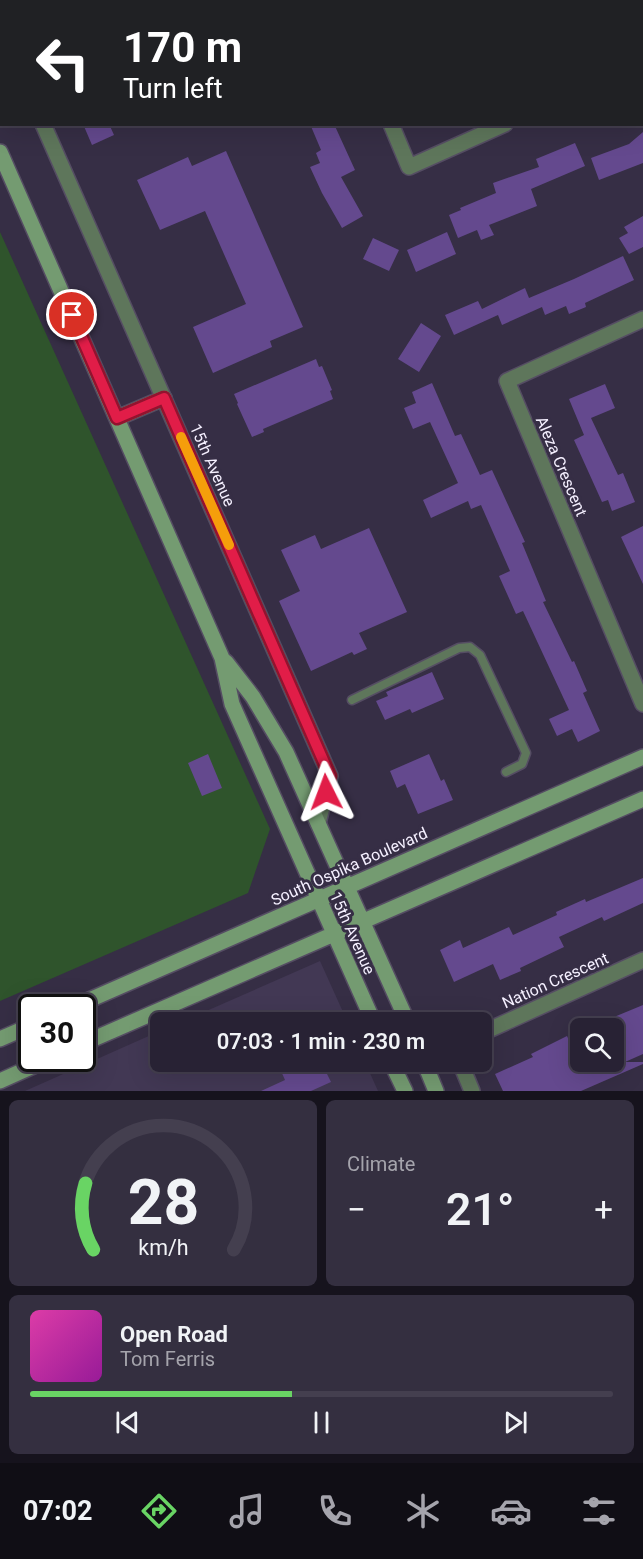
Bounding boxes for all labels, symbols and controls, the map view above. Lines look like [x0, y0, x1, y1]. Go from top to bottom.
text: 170 m [123, 23, 242, 72]
icon: left [24, 24, 102, 102]
text: Turn left [123, 73, 223, 105]
pin [46, 289, 97, 340]
icon: arrive [55, 298, 88, 331]
street label: Aleza Crescent [532, 413, 591, 519]
street label: 15th Avenue [186, 421, 239, 509]
position arrow [294, 760, 358, 824]
street label: South Ospika Boulevard [268, 823, 430, 910]
street label: 15th Avenue [326, 889, 379, 977]
street label: Nation Crescent [499, 948, 611, 1012]
speed limit sign: 30 [18, 994, 96, 1072]
map controls [570, 1018, 624, 1072]
button: search [570, 1018, 624, 1072]
text: 07:03 · 1 min · 230 m [217, 1029, 425, 1054]
text: Climate [347, 1152, 415, 1176]
text: 28 [127, 1166, 199, 1239]
text: 21° [446, 1183, 514, 1236]
text: − [347, 1190, 366, 1229]
text: + [594, 1190, 613, 1229]
text: km/h [138, 1235, 188, 1260]
text: Open Road [120, 1322, 228, 1347]
text: Tom Ferris [120, 1347, 215, 1371]
icon: previous [111, 1406, 144, 1439]
icon: pause [305, 1406, 338, 1439]
icon: next [499, 1406, 532, 1439]
icon: directions [138, 1490, 180, 1532]
icon: music [226, 1490, 268, 1532]
icon: phone [314, 1490, 356, 1532]
icon: climate [402, 1490, 444, 1532]
icon: car [490, 1490, 532, 1532]
icon: filters [578, 1490, 620, 1532]
text: 07:02 [23, 1495, 93, 1527]

